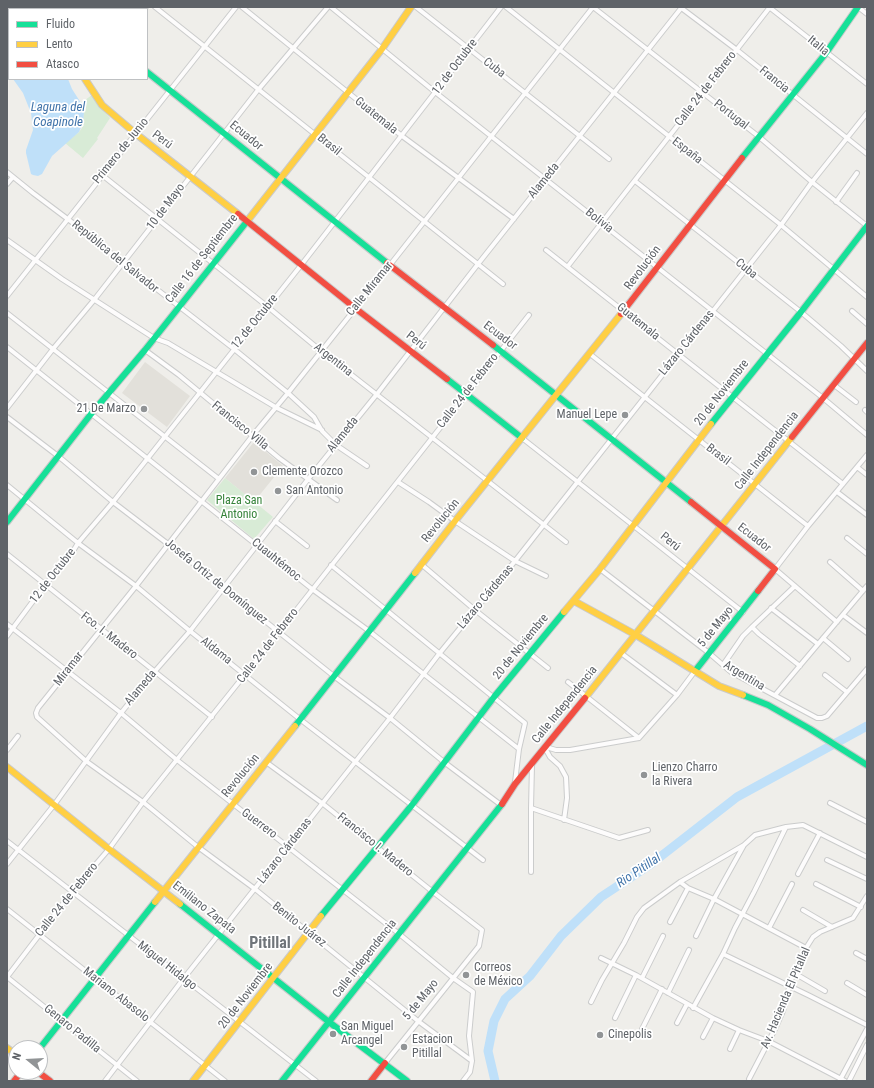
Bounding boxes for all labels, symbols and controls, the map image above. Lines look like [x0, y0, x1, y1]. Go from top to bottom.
legend [8, 8, 148, 80]
text: Fluido [46, 17, 75, 31]
street label: Italia [804, 33, 832, 59]
street label: 12 de Octubre [429, 36, 481, 98]
text: Lento [46, 37, 73, 51]
street label: Calle 24 de Febrero [672, 49, 740, 129]
street label: Cuba [480, 55, 508, 81]
text: Atasco [46, 57, 79, 71]
street label: Francia [756, 64, 792, 96]
street label: Guatemala [352, 94, 400, 138]
street label: Portugal [711, 97, 751, 133]
water label: Laguna del Coapinole [31, 100, 85, 131]
street label: Primero de Junio [90, 115, 152, 187]
street label: Ecuador [226, 118, 266, 154]
street label: Perú [149, 128, 175, 152]
street label: Brasil [314, 131, 344, 159]
street label: España [669, 135, 705, 167]
street label: Alameda [525, 160, 563, 202]
street label: 10 de Mayo [144, 181, 188, 233]
street label: Bolivia [582, 206, 616, 236]
street label: Calle 16 de Septiembre [163, 212, 241, 306]
street label: República del Salvador [69, 218, 161, 296]
street label: Revolución [622, 243, 664, 293]
street label: Cuba [732, 256, 760, 282]
street label: Calle Miramar [344, 259, 396, 319]
street label: 12 de Octubre [229, 292, 281, 352]
street label: Guatemala [614, 300, 662, 344]
street label: Lázaro Cárdenas [656, 308, 718, 378]
street label: Ecuador [480, 319, 520, 353]
street label: Perú [403, 329, 429, 353]
street label: Argentina [311, 340, 355, 380]
street label: Calle 24 de Febrero [434, 351, 502, 431]
street label: 20 de Noviembre [692, 357, 752, 429]
street label: Francisco Villa [208, 399, 272, 453]
place label: 21 De Marzo [77, 402, 136, 416]
marker: 21 De Marzo [139, 404, 149, 414]
place label: Manuel Lepe [557, 408, 617, 422]
street label: Calle Independencia [732, 409, 802, 493]
marker: Manuel Lepe [620, 410, 630, 420]
street label: Alameda [324, 414, 362, 456]
street label: Brasil [703, 441, 733, 469]
place label: Clemente Orozco [262, 465, 343, 479]
marker: Clemente Orozco [249, 467, 259, 477]
place label: San Antonio [286, 484, 343, 498]
marker: San Antonio [273, 486, 283, 496]
park label: Plaza San Antonio [216, 494, 262, 522]
street label: Revolución [419, 496, 463, 546]
street label: Ecuador [734, 520, 774, 556]
street label: Perú [657, 530, 683, 554]
street label: Josefa Ortiz de Domínguez [162, 536, 270, 628]
street label: Cuauhtémoc [248, 536, 304, 584]
street label: 12 de Octubre [27, 546, 79, 606]
street label: Lázaro Cárdenas [455, 562, 517, 632]
street label: 5 de Mayo [695, 604, 737, 650]
street label: Calle 24 de Febrero [234, 606, 302, 686]
street label: Fco. I. Madero [78, 609, 140, 663]
street label: 20 de Noviembre [490, 611, 552, 683]
street label: Aldama [197, 634, 235, 668]
street label: Miramar [51, 649, 87, 689]
street label: Argentina [721, 658, 767, 694]
street label: Calle Independencia [529, 663, 601, 747]
street label: Alameda [122, 667, 160, 709]
street label: Revolución [219, 751, 263, 801]
place label: Lienzo Charro la Rivera [652, 761, 717, 789]
marker: Lienzo Charro la Rivera [639, 770, 649, 780]
street label: Guerrero [238, 806, 280, 842]
street label: Francisco I. Madero [334, 810, 416, 880]
street label: Lázaro Cárdenas [255, 815, 315, 887]
water label: Rio Pitillal [614, 851, 664, 891]
street label: Calle 24 de Febrero [33, 860, 101, 940]
street label: Emiliano Zapata [169, 879, 239, 937]
street label: Benito Juárez [269, 899, 329, 951]
street label: Calle Independencia [330, 917, 400, 1001]
district label: Pitillal [249, 934, 291, 954]
street label: Miguel Hidalgo [134, 938, 200, 994]
street label: Av. Hacienda El Pitallal [758, 945, 814, 1051]
street label: 20 de Noviembre [216, 960, 276, 1032]
place label: Correos de México [474, 961, 523, 989]
street label: Mariano Abasolo [80, 965, 152, 1025]
marker: Correos de México [461, 970, 471, 980]
street label: 5 de Mayo [400, 977, 442, 1023]
street label: Genaro Padilla [41, 1002, 103, 1056]
place label: San Miguel Arcangel [341, 1020, 393, 1048]
place label: Cinepolis [608, 1028, 652, 1042]
marker: San Miguel Arcangel [328, 1029, 338, 1039]
marker: Cinepolis [595, 1030, 605, 1040]
place label: Estacion Pitillal [412, 1033, 453, 1061]
north arrow [8, 1040, 48, 1080]
marker: Estacion Pitillal [399, 1042, 409, 1052]
text: N [10, 1051, 24, 1062]

